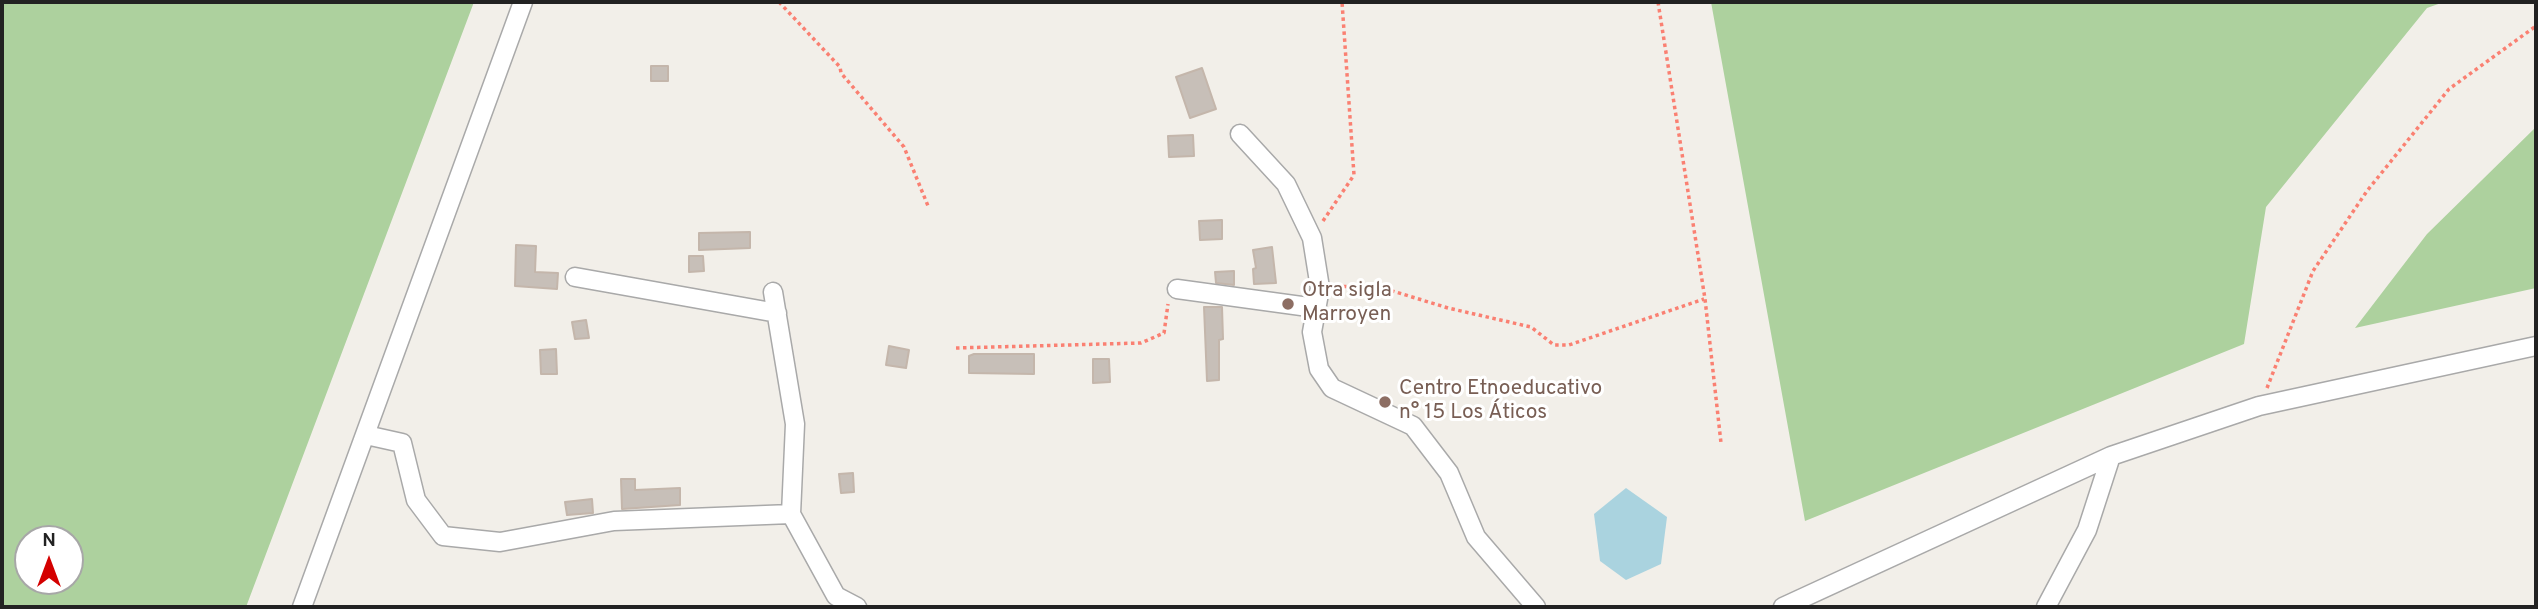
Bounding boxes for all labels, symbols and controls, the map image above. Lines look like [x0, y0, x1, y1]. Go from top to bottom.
place label: Otra sigla Marroyen [1302, 279, 1392, 329]
marker: Otra sigla Marroyen [1280, 296, 1296, 312]
place label: Centro Etnoeducativo n° 15 Los Áticos [1399, 377, 1602, 427]
marker: Centro Etnoeducativo n° 15 Los Áticos [1377, 394, 1393, 410]
north arrow [14, 525, 84, 595]
text: N [42, 529, 56, 553]

